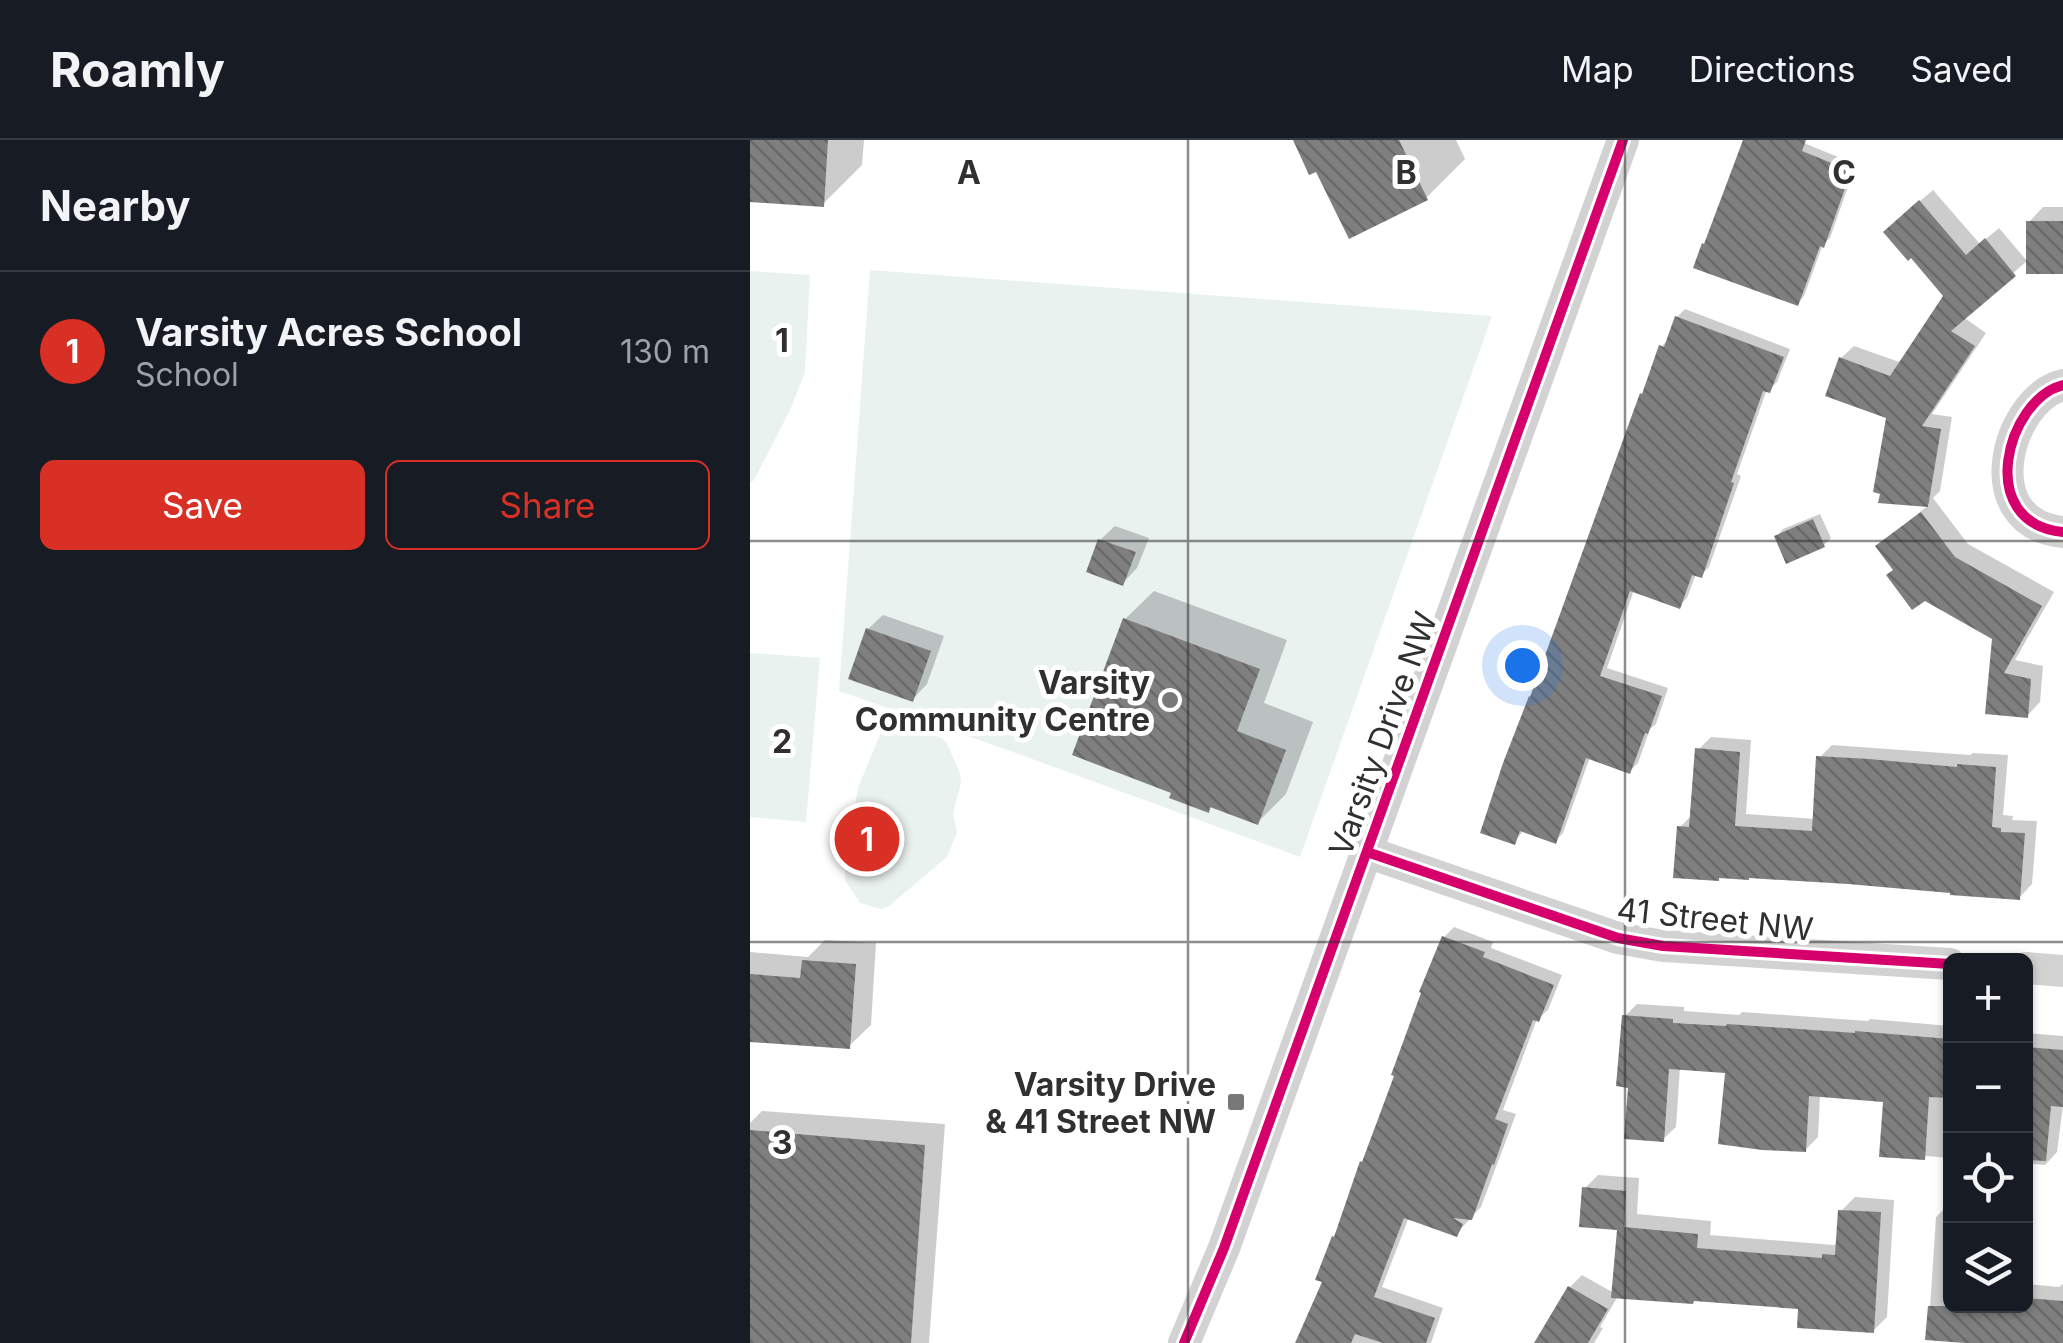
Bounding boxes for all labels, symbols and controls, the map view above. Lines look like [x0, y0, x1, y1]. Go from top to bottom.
text: Roamly [50, 40, 225, 99]
text: Map [1561, 48, 1634, 90]
text: Directions [1689, 48, 1856, 90]
text: Saved [1911, 48, 2013, 90]
text: A [957, 153, 981, 192]
text: B [1395, 153, 1417, 192]
text: C [1832, 153, 1856, 192]
text: Nearby [40, 180, 191, 231]
text: Varsity Acres School [135, 309, 522, 355]
text: 1 [775, 321, 789, 360]
text: 1 [66, 332, 79, 371]
text: 130 m [620, 332, 710, 371]
text: School [135, 355, 239, 394]
button: Save [40, 460, 365, 550]
button: Share [385, 460, 710, 550]
street label: Varsity Drive NW [1321, 606, 1445, 862]
your location [1497, 640, 1548, 691]
place label: Varsity Community Centre [855, 663, 1150, 739]
marker: Varsity Community Centre [1159, 689, 1181, 711]
text: 2 [772, 722, 792, 761]
pin: 1 [834, 802, 900, 876]
street label: 41 Street NW [1615, 889, 1815, 949]
map controls [1943, 953, 2033, 1313]
button: + [1943, 953, 2033, 1043]
button: − [1943, 1043, 2033, 1133]
place label: Varsity Drive & 41 Street NW [985, 1065, 1216, 1141]
marker: Varsity Drive & 41 Street NW [1225, 1091, 1247, 1113]
text: 3 [772, 1123, 792, 1162]
button: locate [1943, 1133, 2033, 1223]
button: layers [1943, 1223, 2033, 1313]

